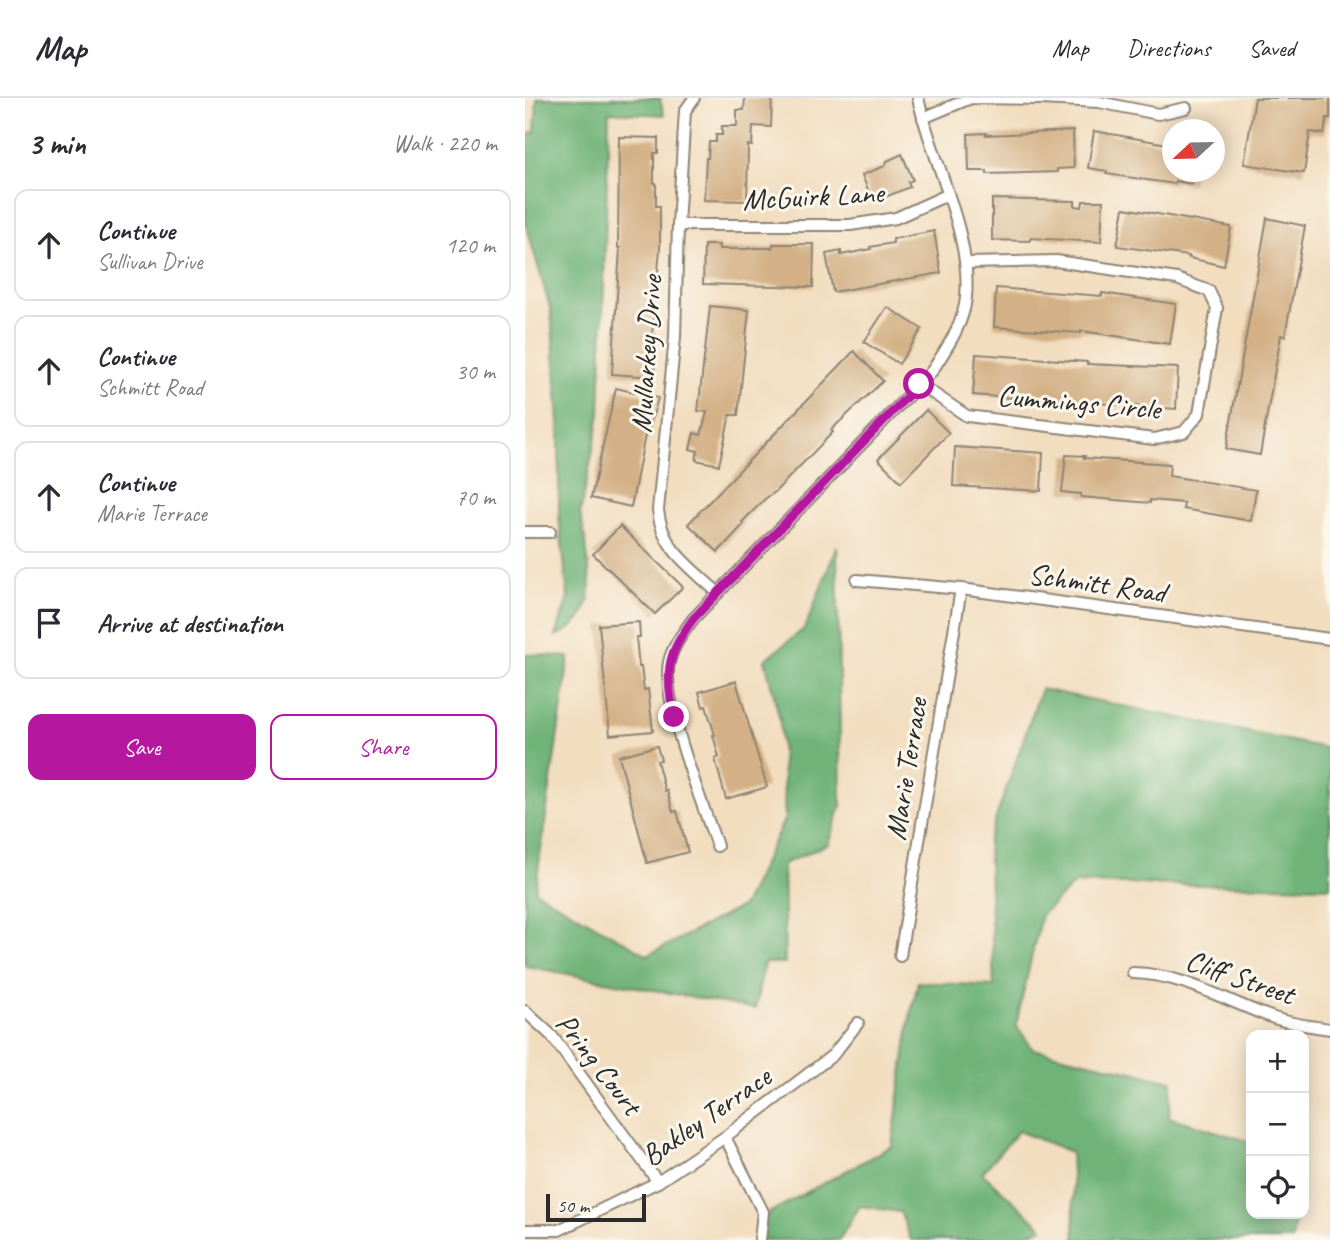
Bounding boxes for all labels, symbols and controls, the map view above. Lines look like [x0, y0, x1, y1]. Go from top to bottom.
text: Map [35, 27, 86, 69]
text: Map [1052, 33, 1089, 63]
text: Directions [1127, 33, 1210, 63]
text: Saved [1248, 33, 1295, 63]
north arrow [1162, 119, 1225, 182]
text: 3 min [28, 125, 85, 163]
text: Walk · 220 m [393, 129, 497, 158]
street label: McGuirk Lane [741, 173, 887, 219]
text: Continue [97, 214, 175, 247]
icon: ahead [30, 226, 68, 264]
text: 120 m [446, 231, 495, 260]
text: Sullivan Drive [97, 247, 202, 276]
street label: Mullarkey Drive [622, 272, 671, 434]
text: Continue [97, 340, 175, 373]
icon: ahead [30, 352, 68, 390]
text: 30 m [456, 357, 495, 386]
route start [903, 368, 934, 399]
text: Schmitt Road [97, 373, 203, 402]
street label: Cummings Circle [996, 376, 1164, 428]
text: Continue [97, 466, 175, 499]
icon: ahead [30, 478, 68, 516]
text: 70 m [456, 483, 495, 512]
text: Marie Terrace [97, 499, 207, 528]
street label: Schmitt Road [1026, 555, 1172, 612]
icon: arrive [30, 604, 68, 642]
text: Arrive at destination [97, 607, 283, 640]
street label: Marie Terrace [876, 693, 936, 843]
route end [658, 701, 689, 732]
button: Save [28, 714, 256, 780]
button: Share [270, 714, 497, 780]
street label: Cliff Street [1181, 941, 1302, 1014]
street label: Pring Court [547, 1006, 652, 1125]
map controls [1246, 1030, 1309, 1219]
button: + [1246, 1030, 1309, 1093]
street label: Bakley Terrace [634, 1056, 780, 1174]
button: − [1246, 1093, 1309, 1156]
button: locate [1246, 1156, 1309, 1219]
scale bar [546, 1191, 646, 1223]
text: 50 m [557, 1194, 589, 1218]

